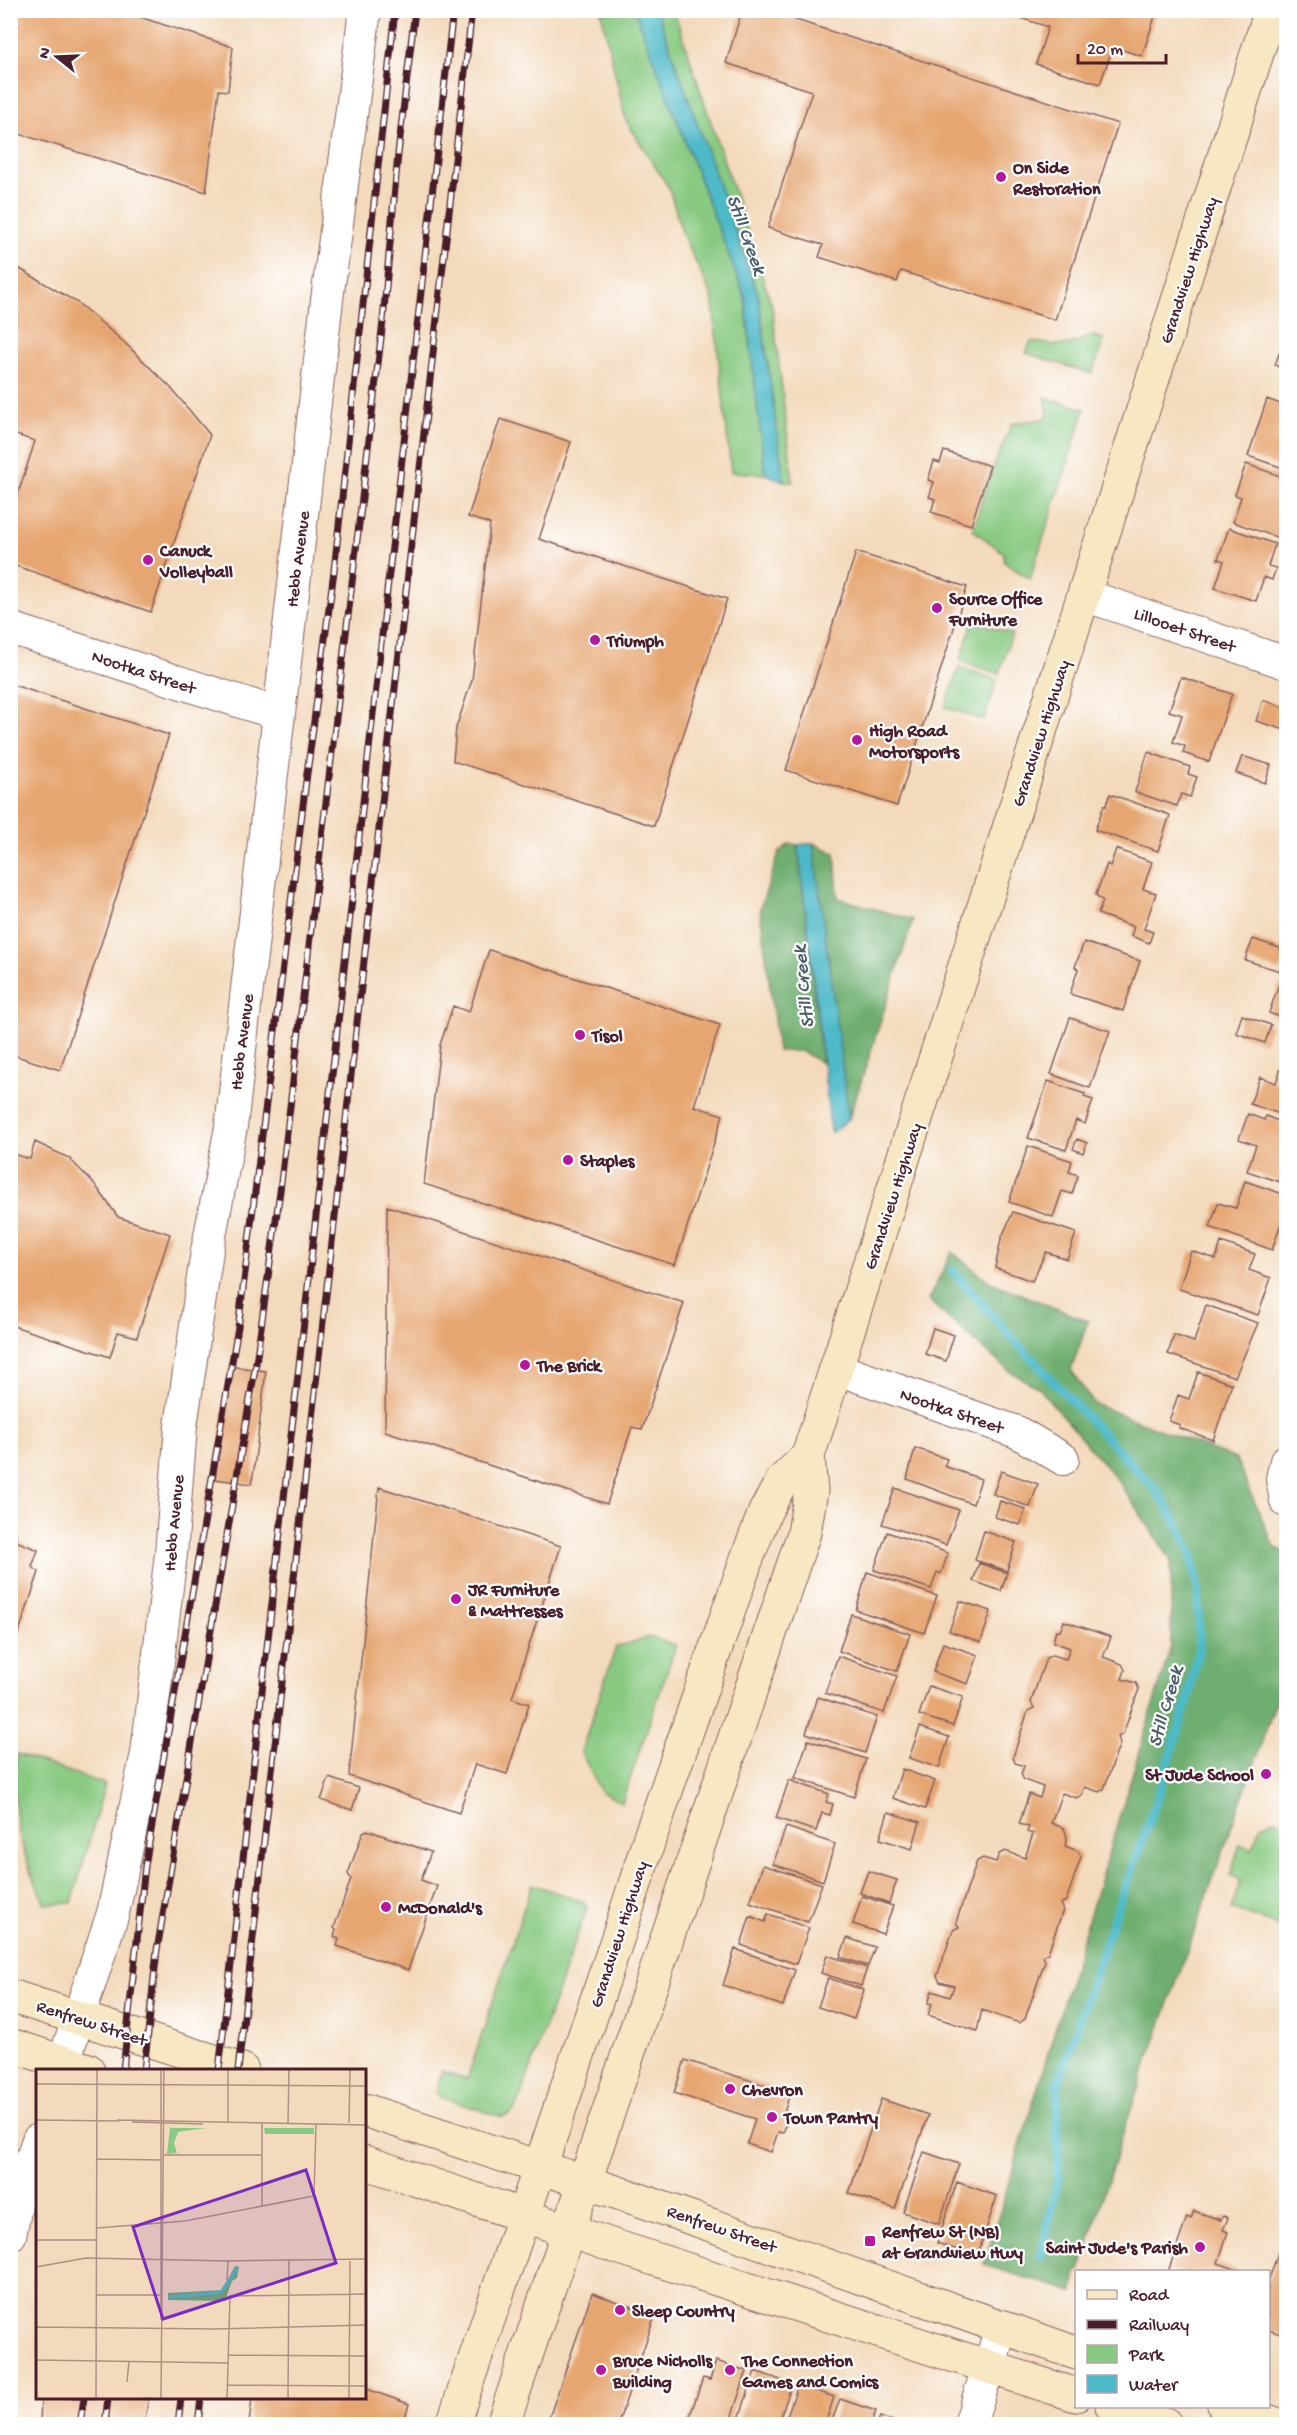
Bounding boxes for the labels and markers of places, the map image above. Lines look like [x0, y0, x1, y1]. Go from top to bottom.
place label: On Side Restoration [1012, 159, 1101, 201]
marker: On Side Restoration [994, 170, 1008, 184]
place label: Canuck Volleyball [159, 542, 233, 584]
marker: Canuck Volleyball [141, 553, 155, 567]
place label: Source Office Furniture [948, 590, 1043, 632]
marker: Source Office Furniture [930, 601, 944, 615]
place label: Triumph [605, 632, 664, 653]
marker: Triumph [588, 633, 602, 647]
place label: High Road Motorsports [869, 722, 960, 764]
marker: High Road Motorsports [850, 733, 864, 747]
place label: Tisol [590, 1027, 623, 1048]
marker: Tisol [573, 1028, 587, 1042]
place label: Staples [580, 1152, 636, 1173]
marker: Staples [561, 1153, 575, 1167]
place label: The Brick [535, 1357, 603, 1378]
marker: The Brick [518, 1358, 532, 1372]
place label: JR Furniture & Mattresses [467, 1581, 564, 1623]
marker: JR Furniture & Mattresses [449, 1592, 463, 1606]
place label: St Jude School [1145, 1766, 1254, 1787]
marker: St Jude School [1259, 1767, 1273, 1781]
place label: McDonald's [398, 1899, 483, 1920]
marker: McDonald's [379, 1900, 393, 1914]
place label: Chevron [741, 2081, 803, 2102]
marker: Chevron [723, 2082, 737, 2096]
place label: Town Pantry [782, 2109, 878, 2130]
marker: Town Pantry [765, 2110, 779, 2124]
place label: Renfrew St (NB) at Grandview Hwy [881, 2223, 1023, 2265]
marker: Renfrew St (NB) at Grandview Hwy [863, 2234, 877, 2248]
place label: Saint Jude's Parish [1046, 2239, 1188, 2260]
marker: Saint Jude's Parish [1193, 2240, 1207, 2254]
place label: Sleep Country [632, 2302, 735, 2323]
marker: Sleep Country [613, 2303, 627, 2317]
place label: Bruce Nicholls Building [612, 2352, 713, 2394]
place label: The Connection Games and Comics [740, 2352, 880, 2394]
marker: Bruce Nicholls Building [594, 2363, 608, 2377]
marker: The Connection Games and Comics [723, 2363, 737, 2377]

